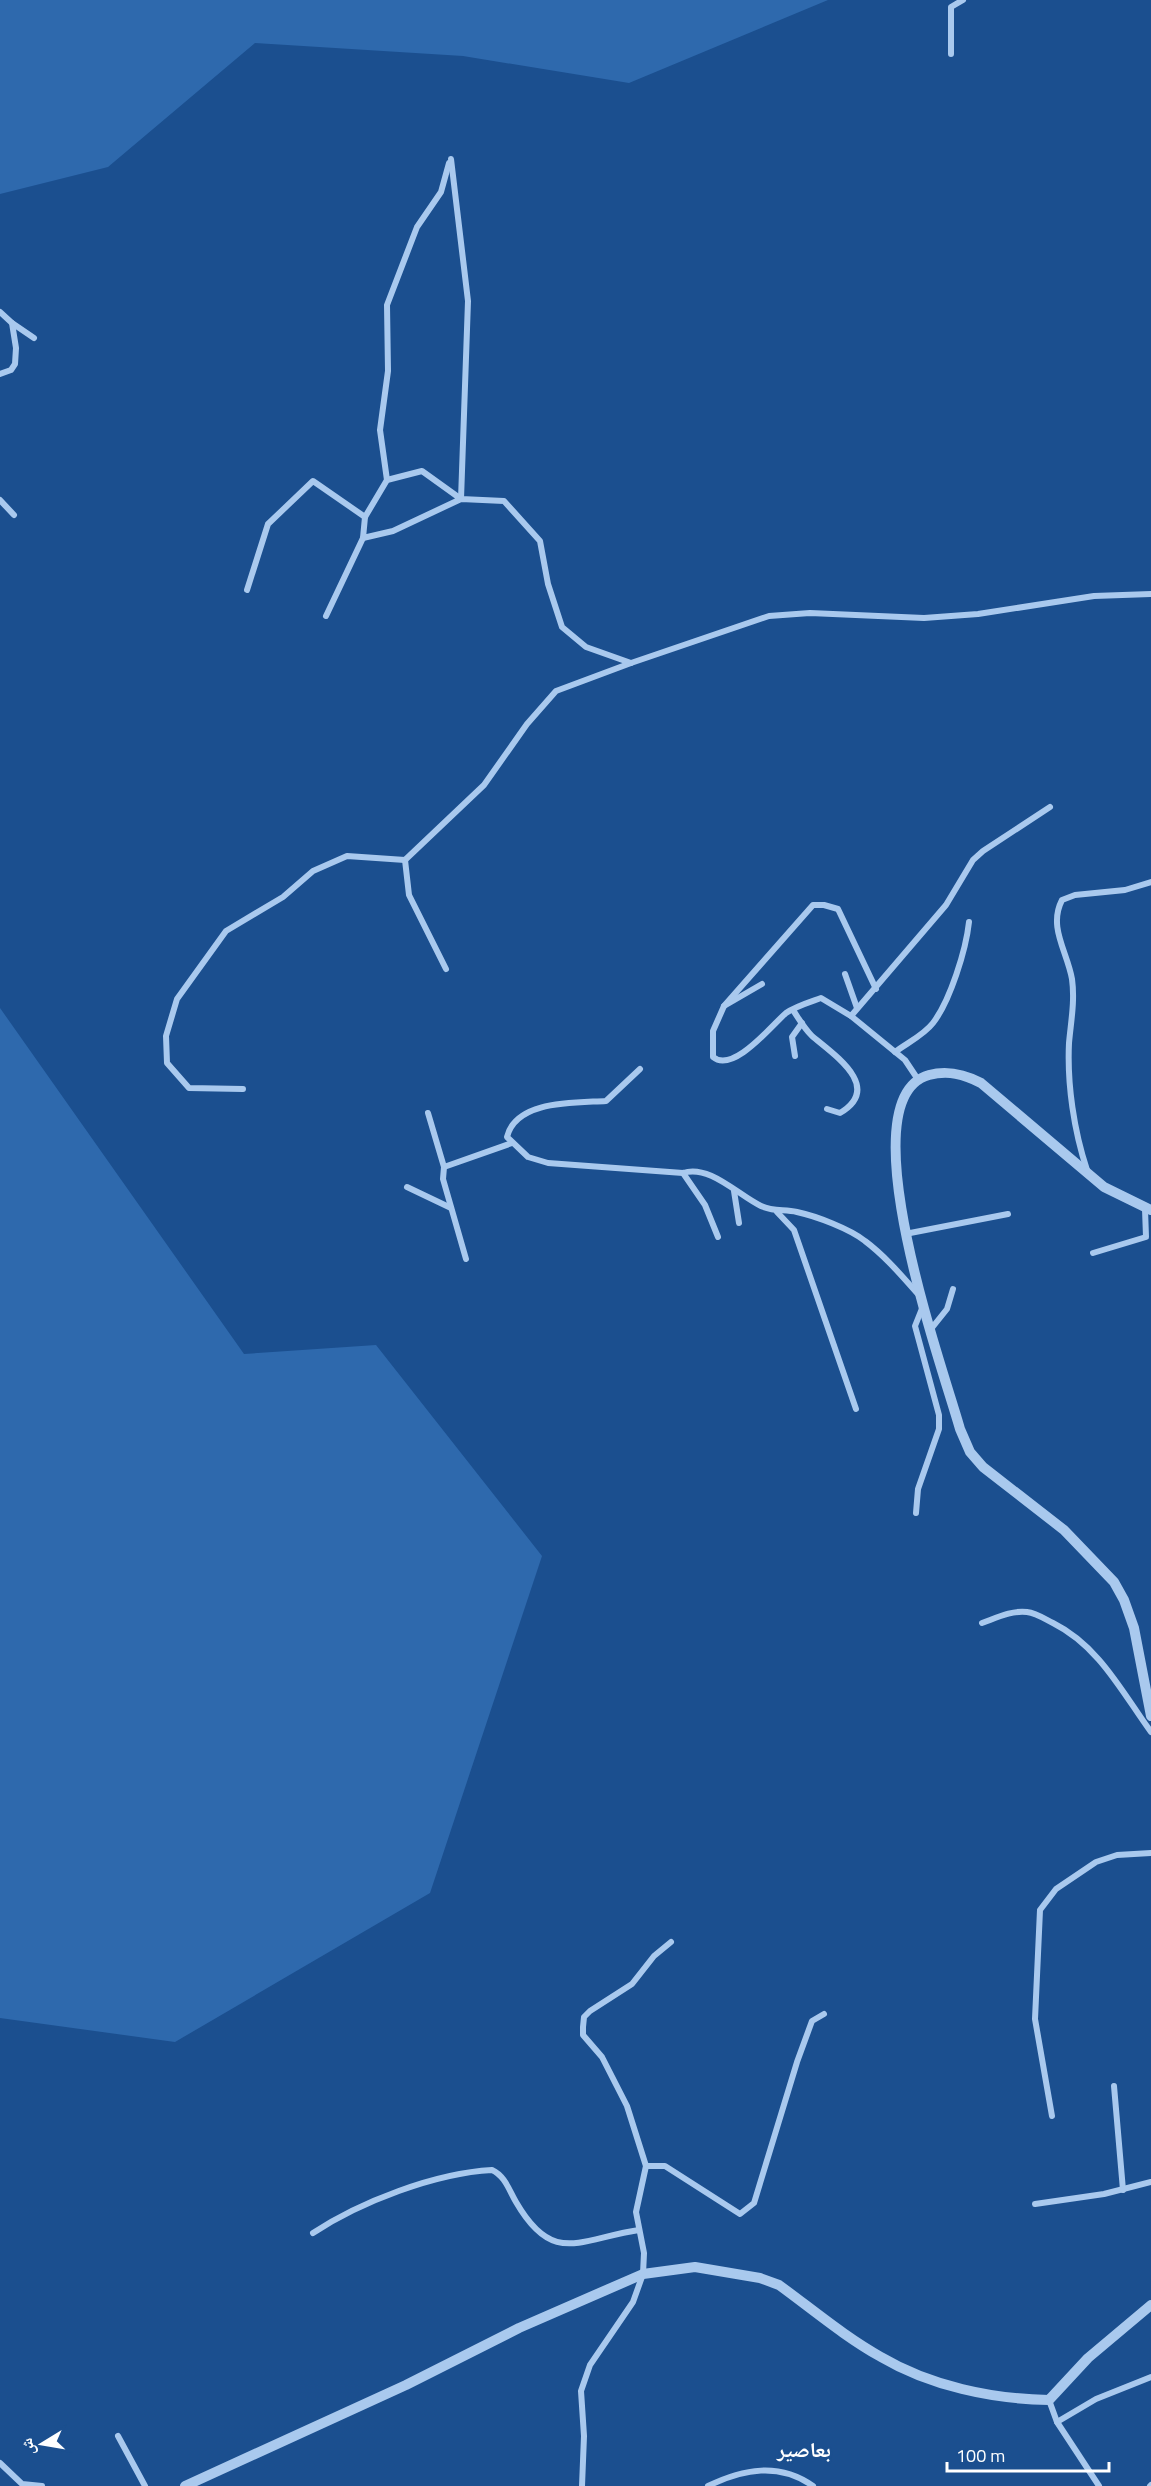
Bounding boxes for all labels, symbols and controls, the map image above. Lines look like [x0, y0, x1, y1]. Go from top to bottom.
north arrow [12, 2414, 72, 2474]
district label: بعاصير [776, 2433, 831, 2465]
scale bar [947, 2435, 1109, 2473]
text: ش [14, 2436, 41, 2457]
text: 100 m [956, 2442, 1005, 2469]

